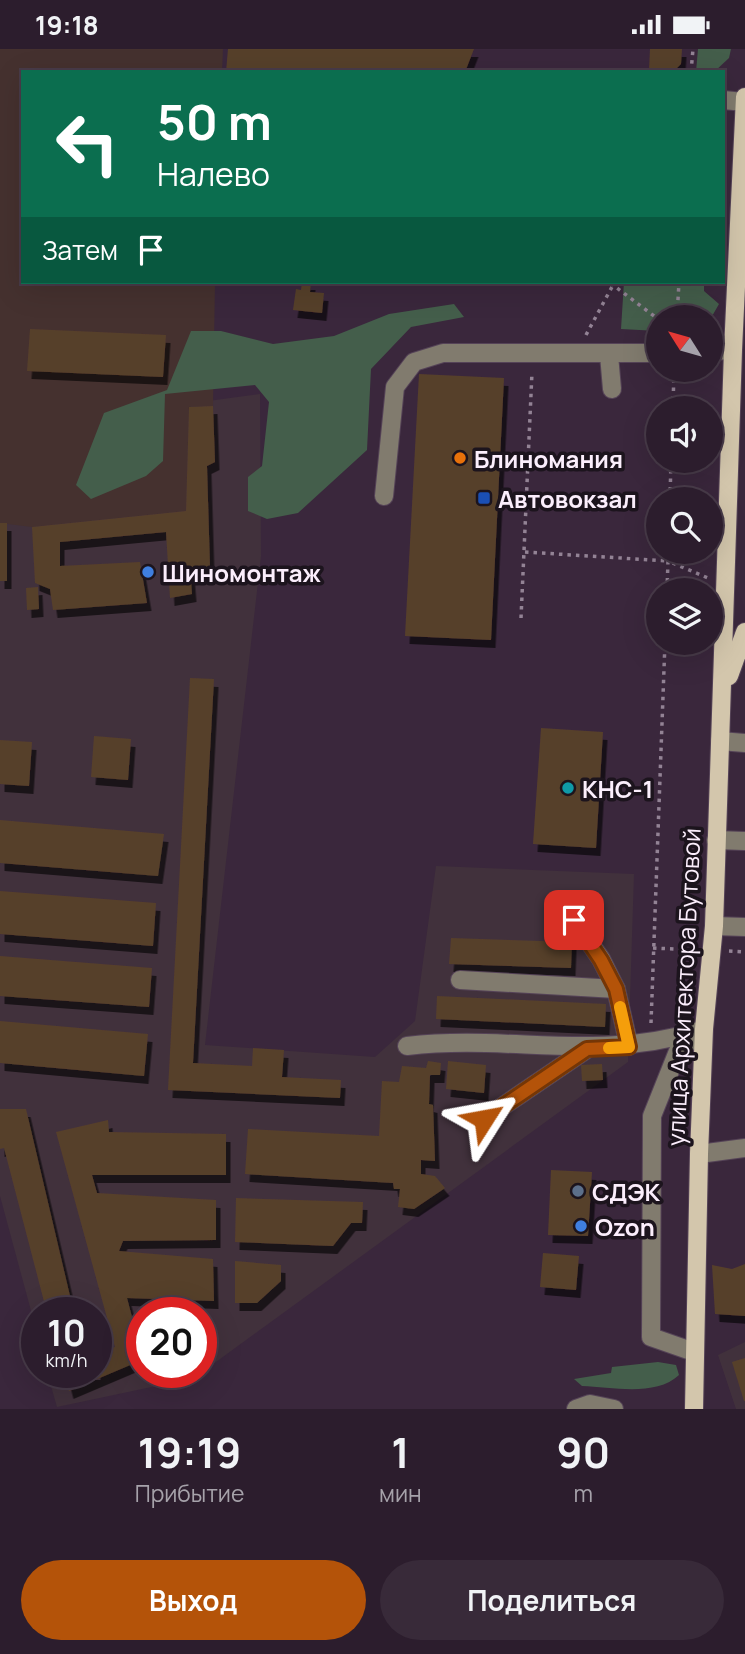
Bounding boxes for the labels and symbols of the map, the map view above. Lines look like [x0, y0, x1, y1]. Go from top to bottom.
north arrow [646, 305, 723, 381]
place label: Блиномания [474, 442, 623, 475]
marker: Блиномания [452, 450, 468, 466]
place label: Автовокзал [498, 482, 637, 515]
marker: Автовокзал [476, 490, 492, 506]
place label: Шиномонтаж [162, 556, 322, 589]
marker: Шиномонтаж [140, 564, 156, 580]
place label: КНС-1 [582, 772, 653, 805]
marker: КНС-1 [560, 780, 576, 796]
street label: улица Архитектора Бутовой [658, 827, 708, 1147]
pin [544, 890, 604, 950]
position arrow [447, 1082, 521, 1156]
place label: СДЭК [592, 1175, 661, 1208]
marker: СДЭК [570, 1183, 586, 1199]
place label: Ozon [595, 1210, 655, 1243]
marker: Ozon [573, 1218, 589, 1234]
speed limit sign: 20 [126, 1297, 217, 1388]

